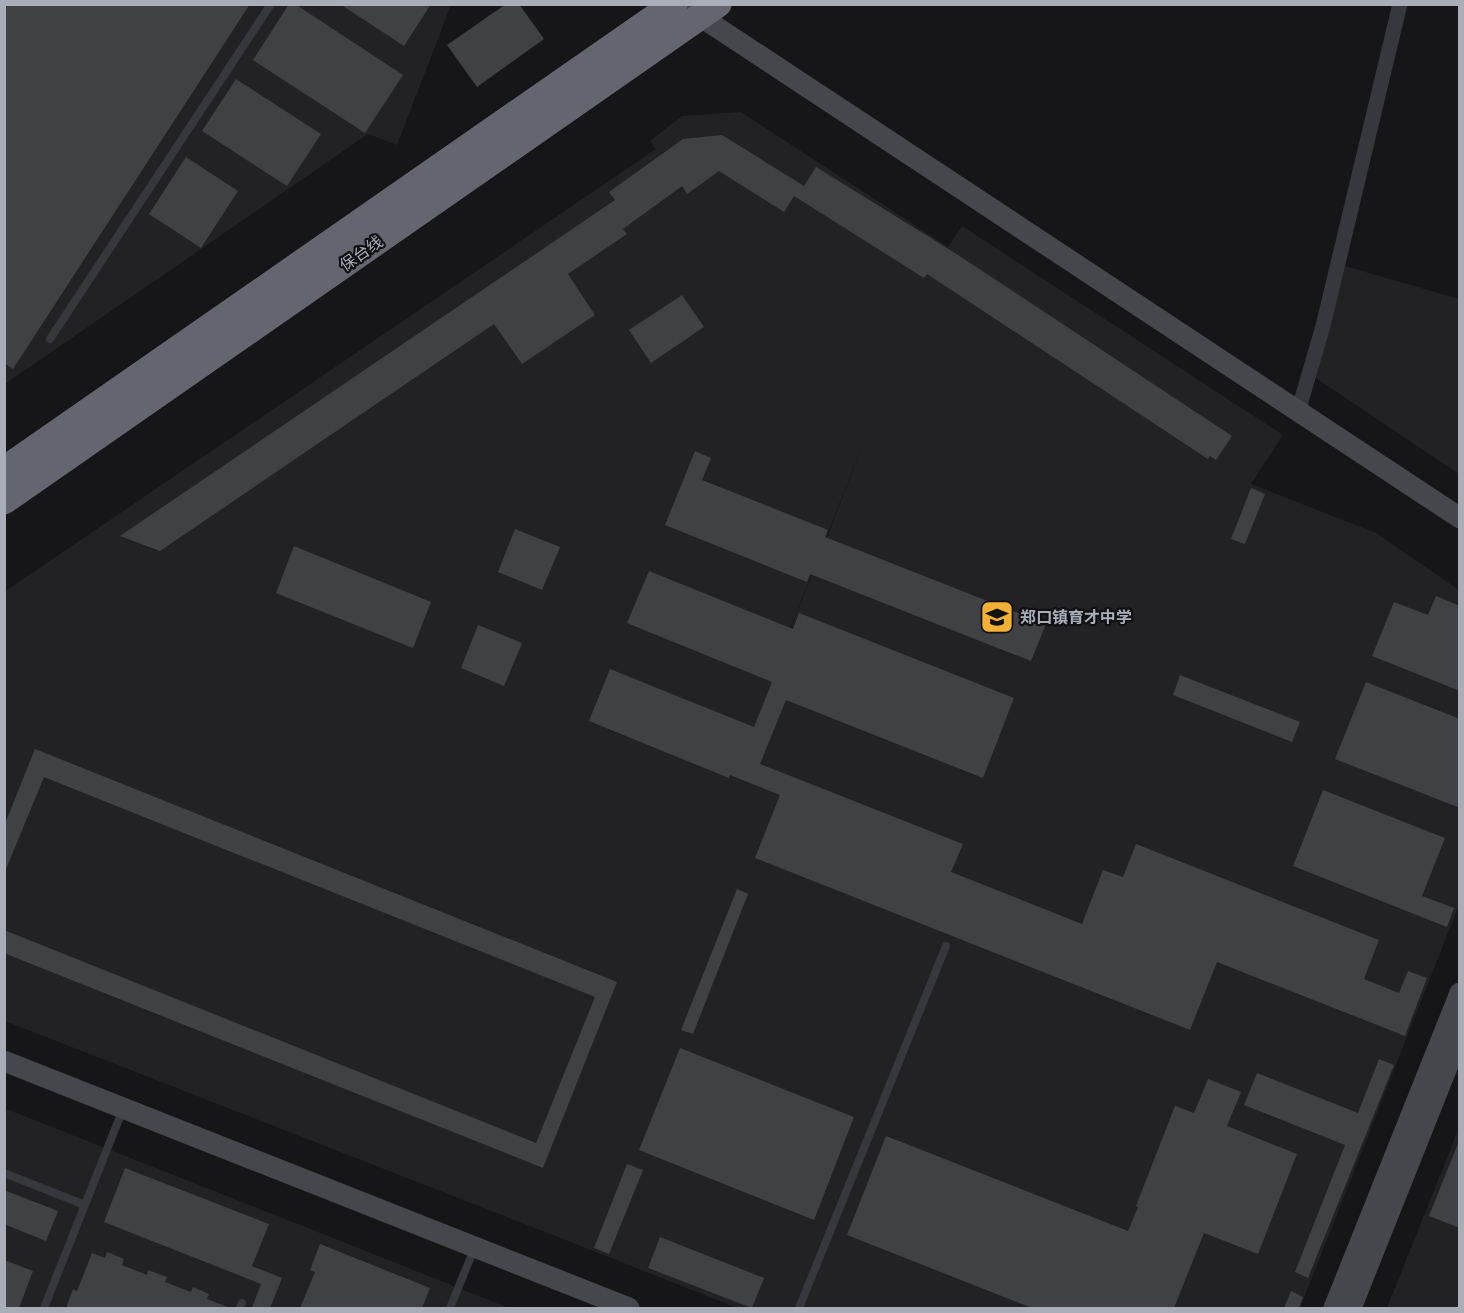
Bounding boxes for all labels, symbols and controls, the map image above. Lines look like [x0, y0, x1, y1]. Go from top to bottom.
street label: 保台线 [335, 230, 387, 276]
school or university icon: 郑口镇育才中学 [979, 599, 1015, 635]
place label: 郑口镇育才中学 [1020, 606, 1132, 628]

